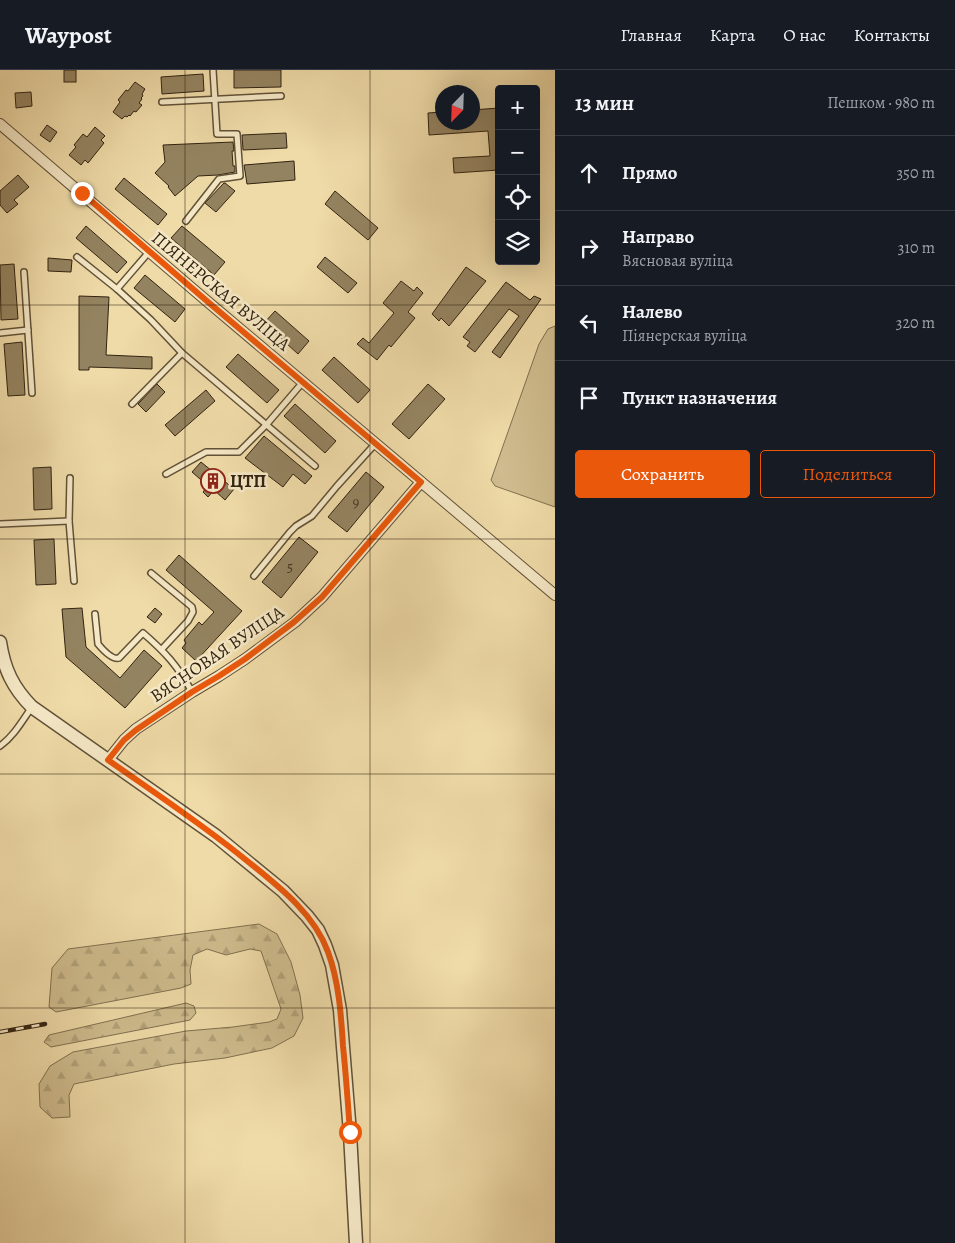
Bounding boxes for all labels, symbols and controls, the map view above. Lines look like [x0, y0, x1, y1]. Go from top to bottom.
text: Waypost [25, 19, 112, 51]
text: Главная [621, 23, 682, 47]
text: Карта [710, 23, 755, 47]
text: О нас [783, 23, 826, 47]
text: Контакты [854, 23, 930, 47]
north arrow [435, 85, 480, 130]
map controls [495, 85, 540, 265]
button: + [495, 85, 540, 130]
text: 13 мин [575, 89, 634, 117]
text: Пешком · 980 m [827, 92, 935, 114]
button: − [495, 130, 540, 175]
icon: ahead [575, 159, 603, 187]
text: Прямо [622, 160, 677, 186]
text: 350 m [896, 162, 935, 184]
button: locate [495, 175, 540, 220]
route end [71, 182, 94, 205]
button: layers [495, 220, 540, 265]
text: Направо [622, 224, 694, 250]
street label: ПІЯНЕРСКАЯ ВУЛІЦА [147, 226, 296, 356]
icon: right [575, 234, 603, 262]
text: 310 m [898, 237, 935, 259]
text: Вясновая вуліца [622, 250, 733, 272]
text: Налево [622, 299, 682, 325]
icon: left [575, 309, 603, 337]
text: 320 m [896, 312, 935, 334]
text: Піянерская вуліца [622, 325, 747, 347]
icon: arrive [575, 384, 603, 412]
text: Пункт назначения [622, 385, 777, 411]
button: Сохранить [575, 450, 750, 498]
button: Поделиться [760, 450, 935, 498]
building icon: ЦТП [200, 468, 226, 494]
place label: ЦТП [230, 469, 266, 493]
house number: 9 [353, 492, 360, 512]
house number: 5 [287, 557, 293, 577]
street label: ВЯСНОВАЯ ВУЛІЦА [145, 600, 289, 708]
route start [339, 1121, 362, 1144]

